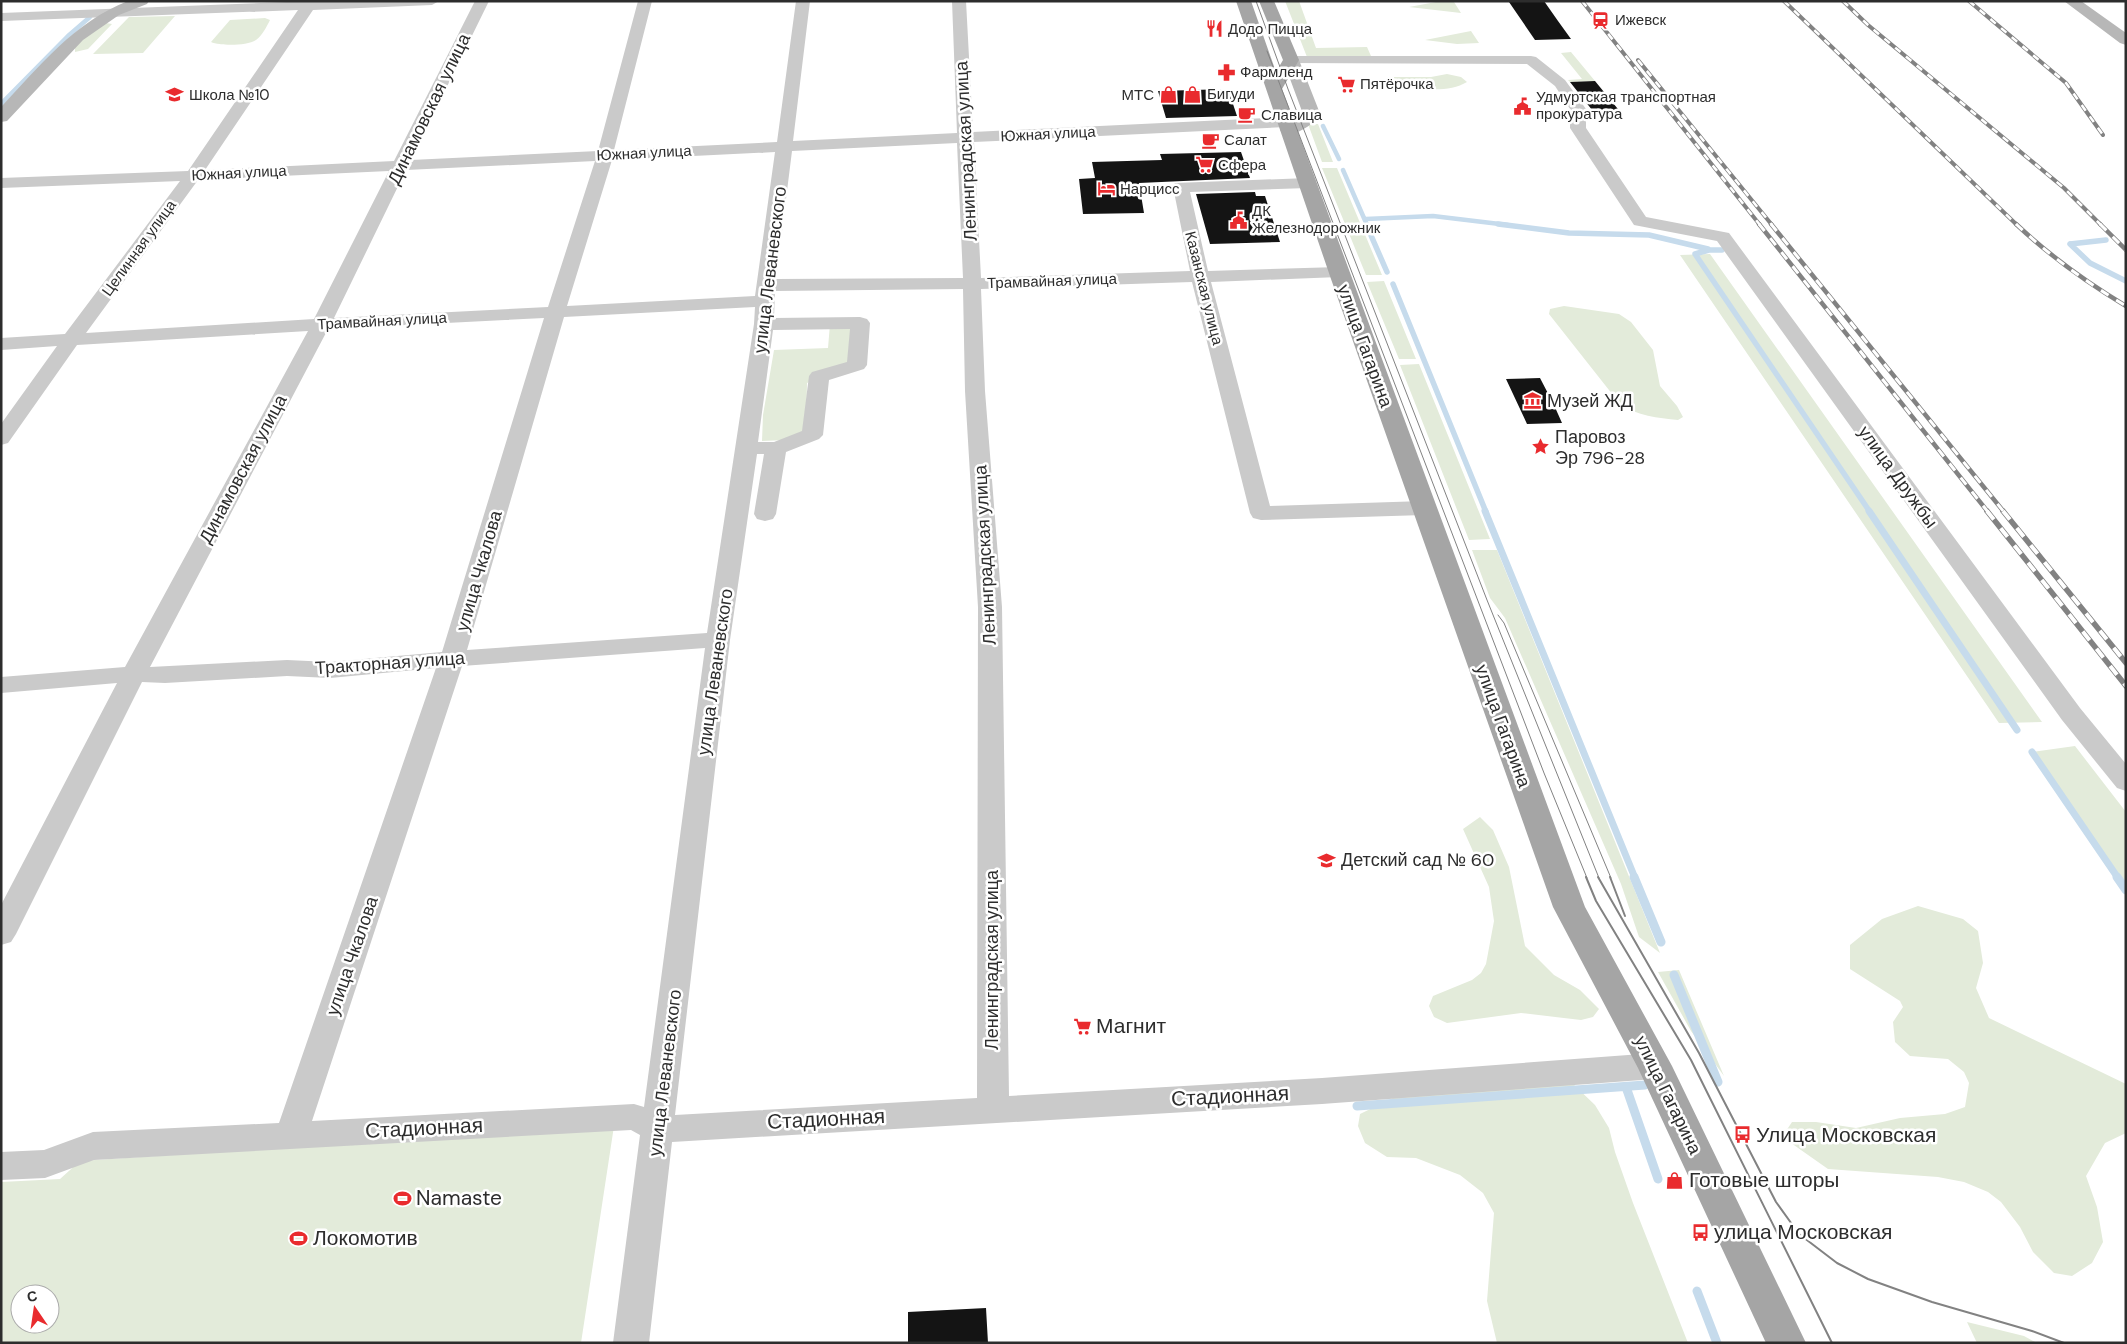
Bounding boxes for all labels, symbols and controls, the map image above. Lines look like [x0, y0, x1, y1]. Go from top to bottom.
station icon: Ижевск [1591, 10, 1611, 30]
place label: Ижевск [1615, 10, 1666, 30]
restaurant icon: Додо Пицца [1204, 19, 1224, 39]
place label: Додо Пицца [1228, 19, 1313, 39]
street label: Динамовская улица [382, 29, 476, 189]
street label: Ленинградская улица [949, 59, 983, 242]
pharmacy icon: Фармленд [1216, 62, 1236, 82]
place label: Фармленд [1240, 62, 1313, 82]
supermarket icon: Пятёрочка [1336, 74, 1356, 94]
place label: Пятёрочка [1360, 74, 1434, 94]
shop icon: Бигуди [1183, 84, 1203, 104]
place label: Бигуди [1207, 84, 1255, 104]
school or university icon: Школа №10 [165, 85, 185, 105]
place label: Школа №10 [189, 85, 270, 105]
place label: МТС [1122, 85, 1154, 105]
shop icon: МТС [1158, 85, 1178, 105]
place label: Удмуртская транспортная прокуратура [1536, 87, 1716, 124]
public building icon: Удмуртская транспортная прокуратура [1512, 96, 1532, 116]
cafe icon: Славица [1237, 105, 1257, 125]
place label: Славица [1261, 105, 1323, 125]
street label: Южная улица [1000, 121, 1097, 146]
cafe icon: Салат [1200, 130, 1220, 150]
place label: Салат [1224, 130, 1267, 150]
street label: Южная улица [596, 140, 693, 165]
supermarket icon: Сфера [1194, 155, 1214, 175]
place label: Сфера [1218, 155, 1267, 175]
street label: Южная улица [191, 160, 288, 185]
hotel icon: Нарцисс [1096, 179, 1116, 199]
place label: Нарцисс [1120, 179, 1180, 199]
street label: улица Леваневского [748, 185, 792, 355]
street label: Целинная улица [97, 195, 181, 300]
place label: ДК Железнодорожник [1252, 201, 1381, 238]
public building icon: ДК Железнодорожник [1228, 210, 1248, 230]
street label: Казанская улица [1180, 229, 1228, 348]
street label: Трамвайная улица [987, 269, 1118, 293]
street label: улица Гагарина [1332, 281, 1399, 412]
street label: Трамвайная улица [317, 308, 448, 334]
place label: Музей ЖД [1547, 389, 1633, 413]
street label: Динамовская улица [194, 390, 293, 548]
museum icon: Музей ЖД [1523, 391, 1543, 411]
street label: улица Дружбы [1853, 421, 1943, 533]
place label: Паровоз Эр 796-28 [1555, 425, 1645, 470]
place icon: Паровоз Эр 796-28 [1531, 437, 1551, 457]
street label: Ленинградская улица [968, 463, 1002, 646]
street label: улица Чкалова [450, 507, 508, 634]
street label: улица Леваневского [691, 587, 739, 757]
street label: Тракторная улица [314, 646, 467, 680]
street label: улица Гагарина [1470, 661, 1537, 792]
place label: Детский сад № 60 [1341, 848, 1494, 872]
school or university icon: Детский сад № 60 [1317, 850, 1337, 870]
street label: Ленинградская улица [980, 869, 1004, 1050]
street label: улица Чкалова [320, 892, 384, 1019]
street label: улица Леваневского [643, 988, 687, 1158]
place label: Магнит [1096, 1012, 1166, 1040]
supermarket icon: Магнит [1072, 1016, 1092, 1036]
street label: улица Гагарина [1629, 1032, 1708, 1159]
street label: Стадионная [1170, 1079, 1290, 1113]
street label: Стадионная [766, 1102, 886, 1136]
street label: Стадионная [364, 1111, 484, 1145]
place label: Улица Московская [1756, 1121, 1936, 1149]
bus stop icon: Улица Московская [1732, 1125, 1752, 1145]
place label: Готовые шторы [1689, 1166, 1839, 1194]
shop icon: Готовые шторы [1665, 1170, 1685, 1190]
place label: Namaste [416, 1184, 502, 1212]
sports icon: Namaste [392, 1188, 412, 1208]
place label: улица Московская [1714, 1218, 1892, 1246]
bus stop icon: улица Московская [1690, 1222, 1710, 1242]
place label: Локомотив [313, 1224, 418, 1252]
sports icon: Локомотив [289, 1228, 309, 1248]
north arrow [10, 1284, 60, 1334]
text: С [25, 1286, 39, 1306]

